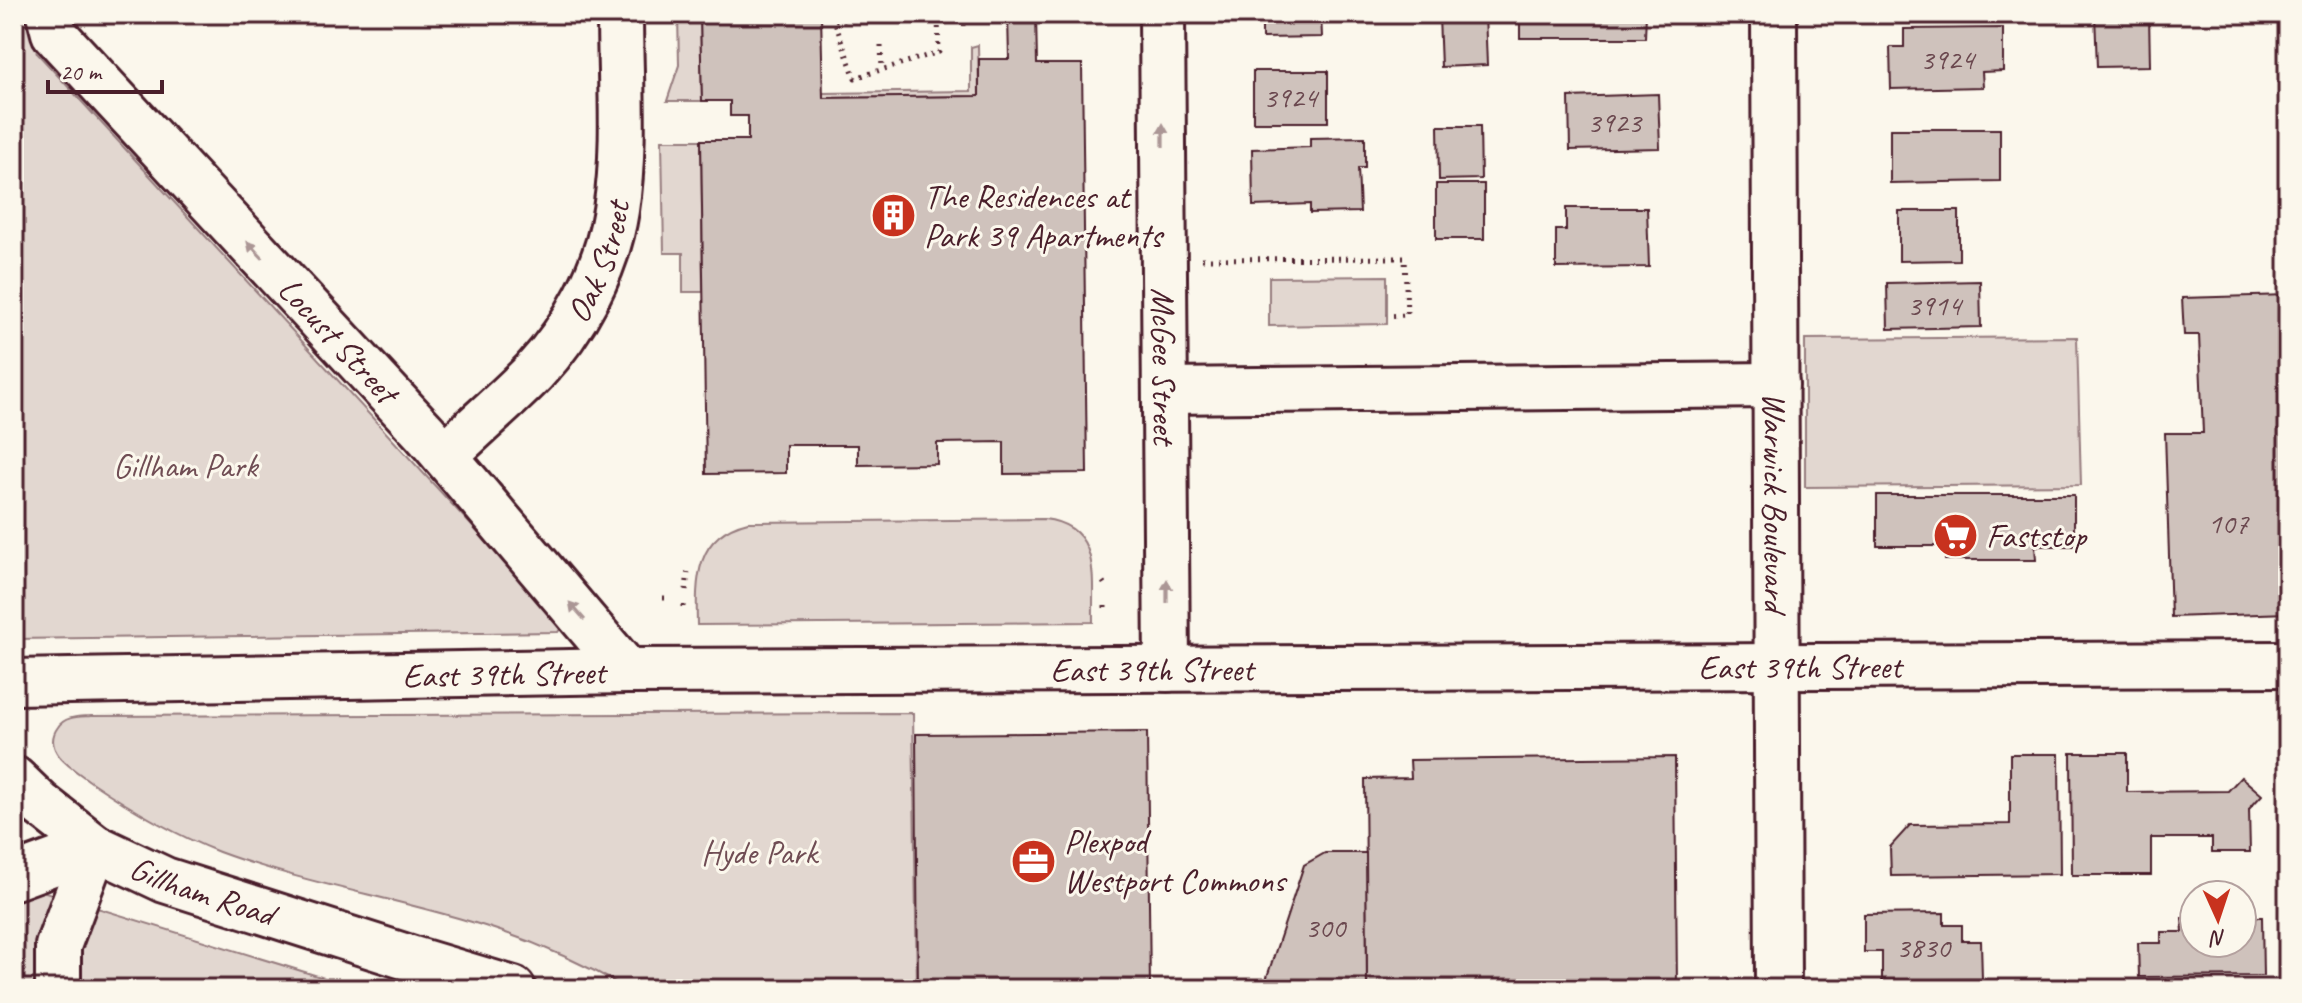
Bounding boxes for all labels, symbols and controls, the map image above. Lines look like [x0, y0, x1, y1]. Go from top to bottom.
house number: 3924 [1920, 40, 1977, 78]
scale bar [48, 44, 162, 94]
text: 20 m [60, 57, 103, 87]
house number: 3924 [1263, 78, 1320, 116]
house number: 3923 [1587, 103, 1644, 141]
one-way arrow [1157, 122, 1169, 147]
place label: The Residences at Park 39 Apartments [924, 175, 1165, 257]
building icon: The Residences at Park 39 Apartments [869, 192, 917, 240]
street label: Oak Street [556, 195, 640, 330]
one-way arrow [247, 240, 265, 259]
street label: Locust Street [269, 268, 410, 416]
house number: 3914 [1907, 286, 1964, 324]
street label: McGee Street [1142, 288, 1186, 448]
street label: Warwick Boulevard [1754, 392, 1797, 617]
park label: Gillham Park [113, 444, 260, 487]
house number: 107 [2208, 504, 2250, 542]
supermarket icon: Faststop [1931, 511, 1979, 559]
place label: Faststop [1986, 514, 2088, 557]
one-way arrow [1160, 578, 1173, 603]
one-way arrow [569, 601, 587, 620]
street label: East 39th Street [1698, 645, 1905, 688]
street label: East 39th Street [1050, 647, 1257, 691]
street label: East 39th Street [402, 650, 610, 697]
place label: Plexpod Westport Commons [1064, 820, 1288, 902]
park label: Hyde Park [701, 831, 820, 874]
office icon: Plexpod Westport Commons [1009, 837, 1057, 885]
street label: Gillham Road [123, 846, 285, 937]
north arrow [2178, 879, 2258, 959]
house number: 300 [1305, 908, 1348, 946]
text: N [2208, 924, 2227, 952]
house number: 3830 [1896, 928, 1953, 966]

